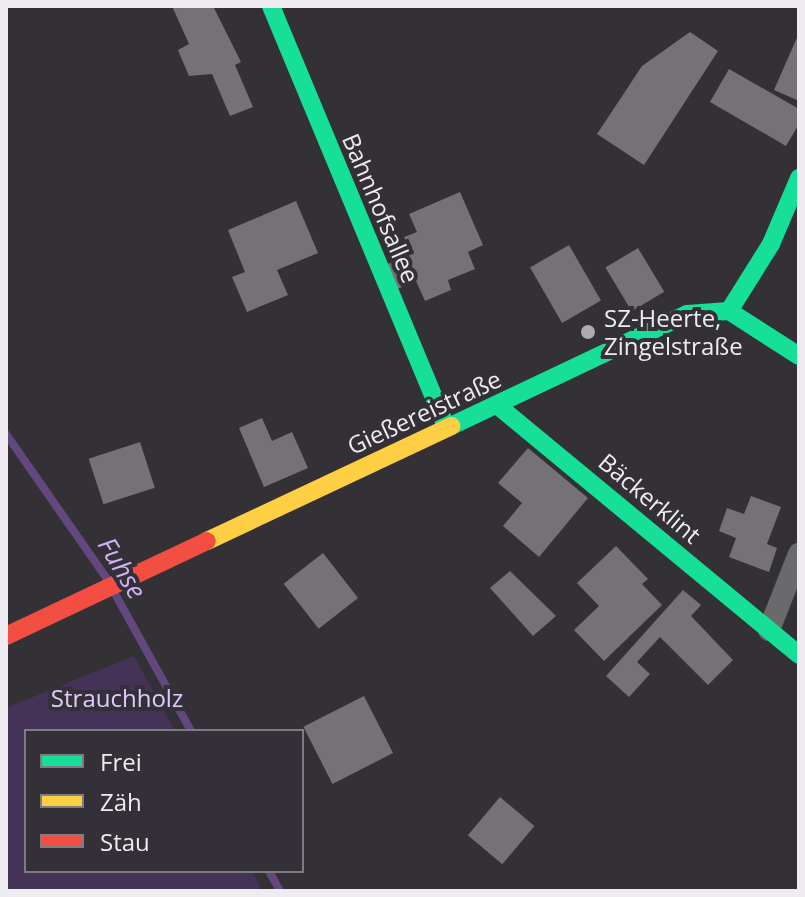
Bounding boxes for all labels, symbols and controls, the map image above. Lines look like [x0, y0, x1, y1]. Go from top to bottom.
street label: Bahnhofsallee [337, 129, 425, 287]
place label: SZ-Heerte, Zingelstraße [604, 304, 743, 360]
marker: SZ-Heerte, Zingelstraße [579, 323, 597, 341]
street label: Gießereistraße [343, 364, 505, 460]
street label: Bäckerklint [593, 447, 707, 549]
water label: Fuhse [91, 531, 153, 605]
park label: Strauchholz [51, 684, 183, 712]
legend [24, 729, 304, 873]
text: Frei [100, 745, 142, 778]
text: Zäh [100, 785, 142, 818]
text: Stau [100, 825, 150, 858]

